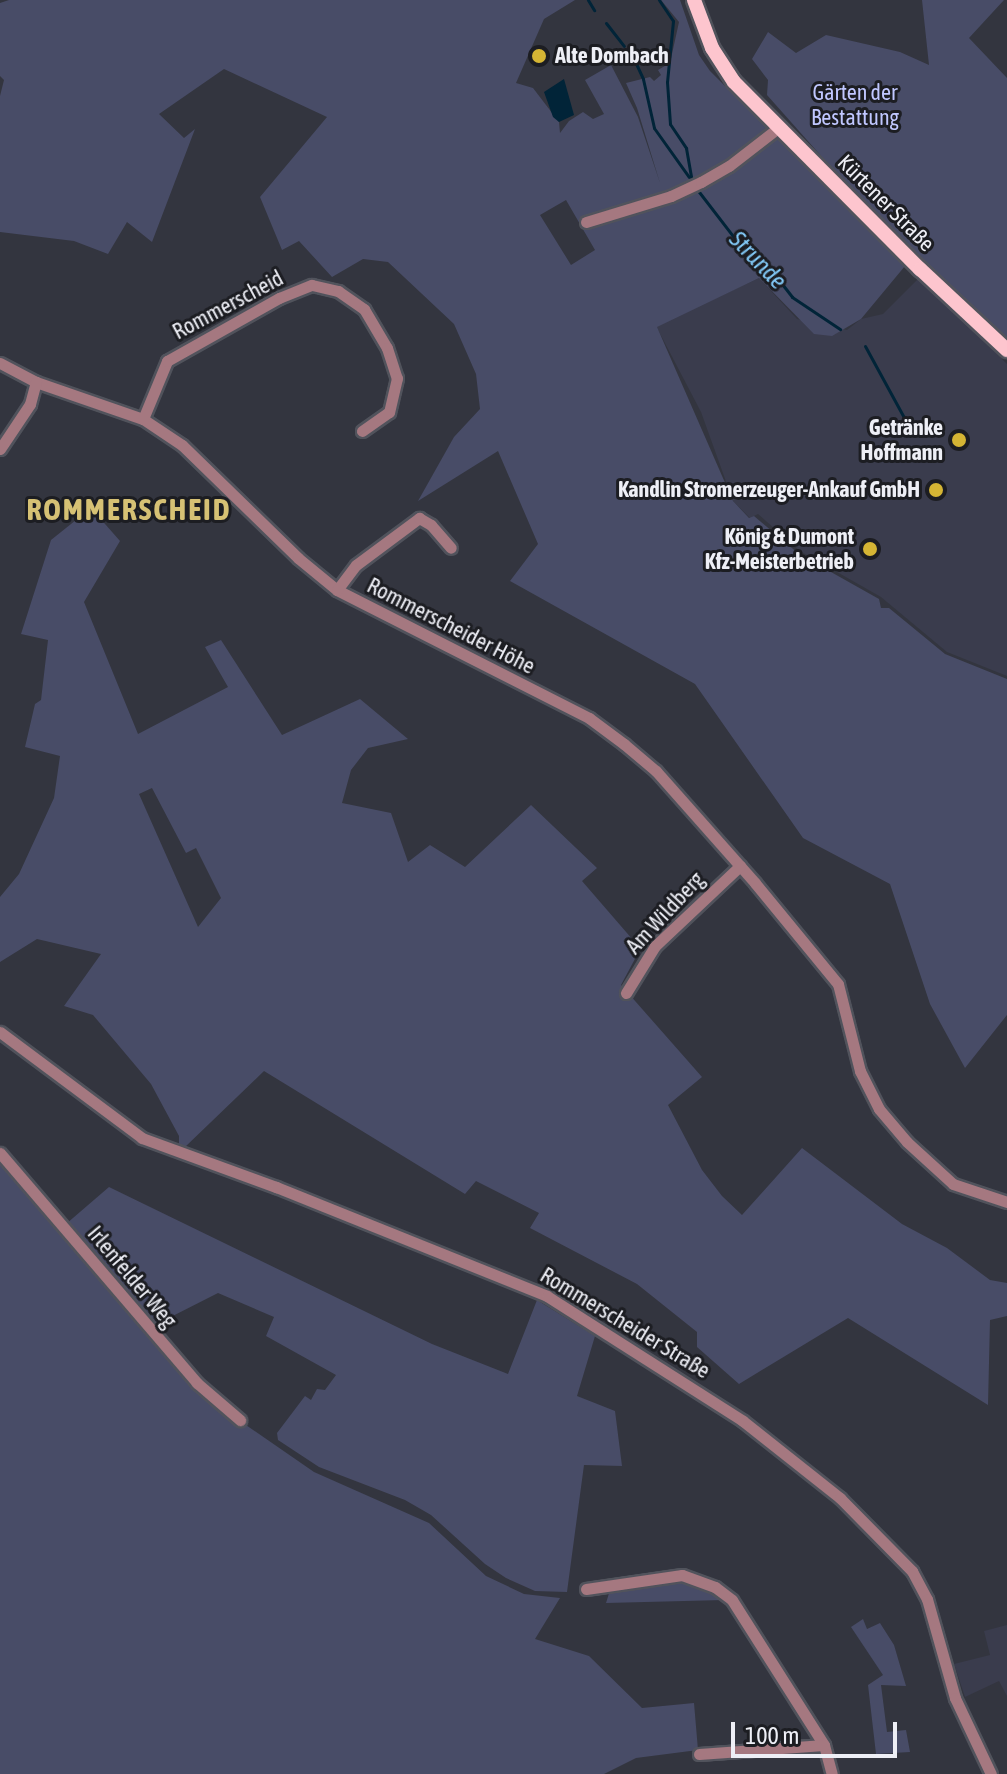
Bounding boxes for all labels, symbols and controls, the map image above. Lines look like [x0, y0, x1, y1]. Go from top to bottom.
place label: Alte Dombach [555, 43, 669, 69]
marker: Alte Dombach [530, 47, 548, 65]
park label: Gärten der Bestattung [811, 79, 899, 130]
street label: Kürtener Straße [832, 149, 940, 257]
water label: Strunde [723, 225, 793, 295]
street label: Rommerscheid [168, 265, 288, 345]
place label: Getränke Hoffmann [861, 414, 943, 466]
marker: Getränke Hoffmann [950, 431, 968, 449]
place label: Kandlin Stromerzeuger-Ankauf GmbH [618, 477, 920, 503]
marker: Kandlin Stromerzeuger-Ankauf GmbH [927, 481, 945, 499]
district label: ROMMERSCHEID [27, 491, 231, 527]
place label: König & Dumont Kfz-Meisterbetrieb [705, 523, 854, 574]
marker: König & Dumont Kfz-Meisterbetrieb [861, 540, 879, 558]
street label: Rommerscheider Höhe [363, 572, 539, 680]
street label: Am Wildberg [620, 867, 710, 959]
street label: Irlenfelder Weg [82, 1221, 182, 1333]
street label: Rommerscheider Straße [535, 1262, 715, 1384]
scale bar [735, 1706, 901, 1756]
text: 100 m [745, 1722, 799, 1749]

